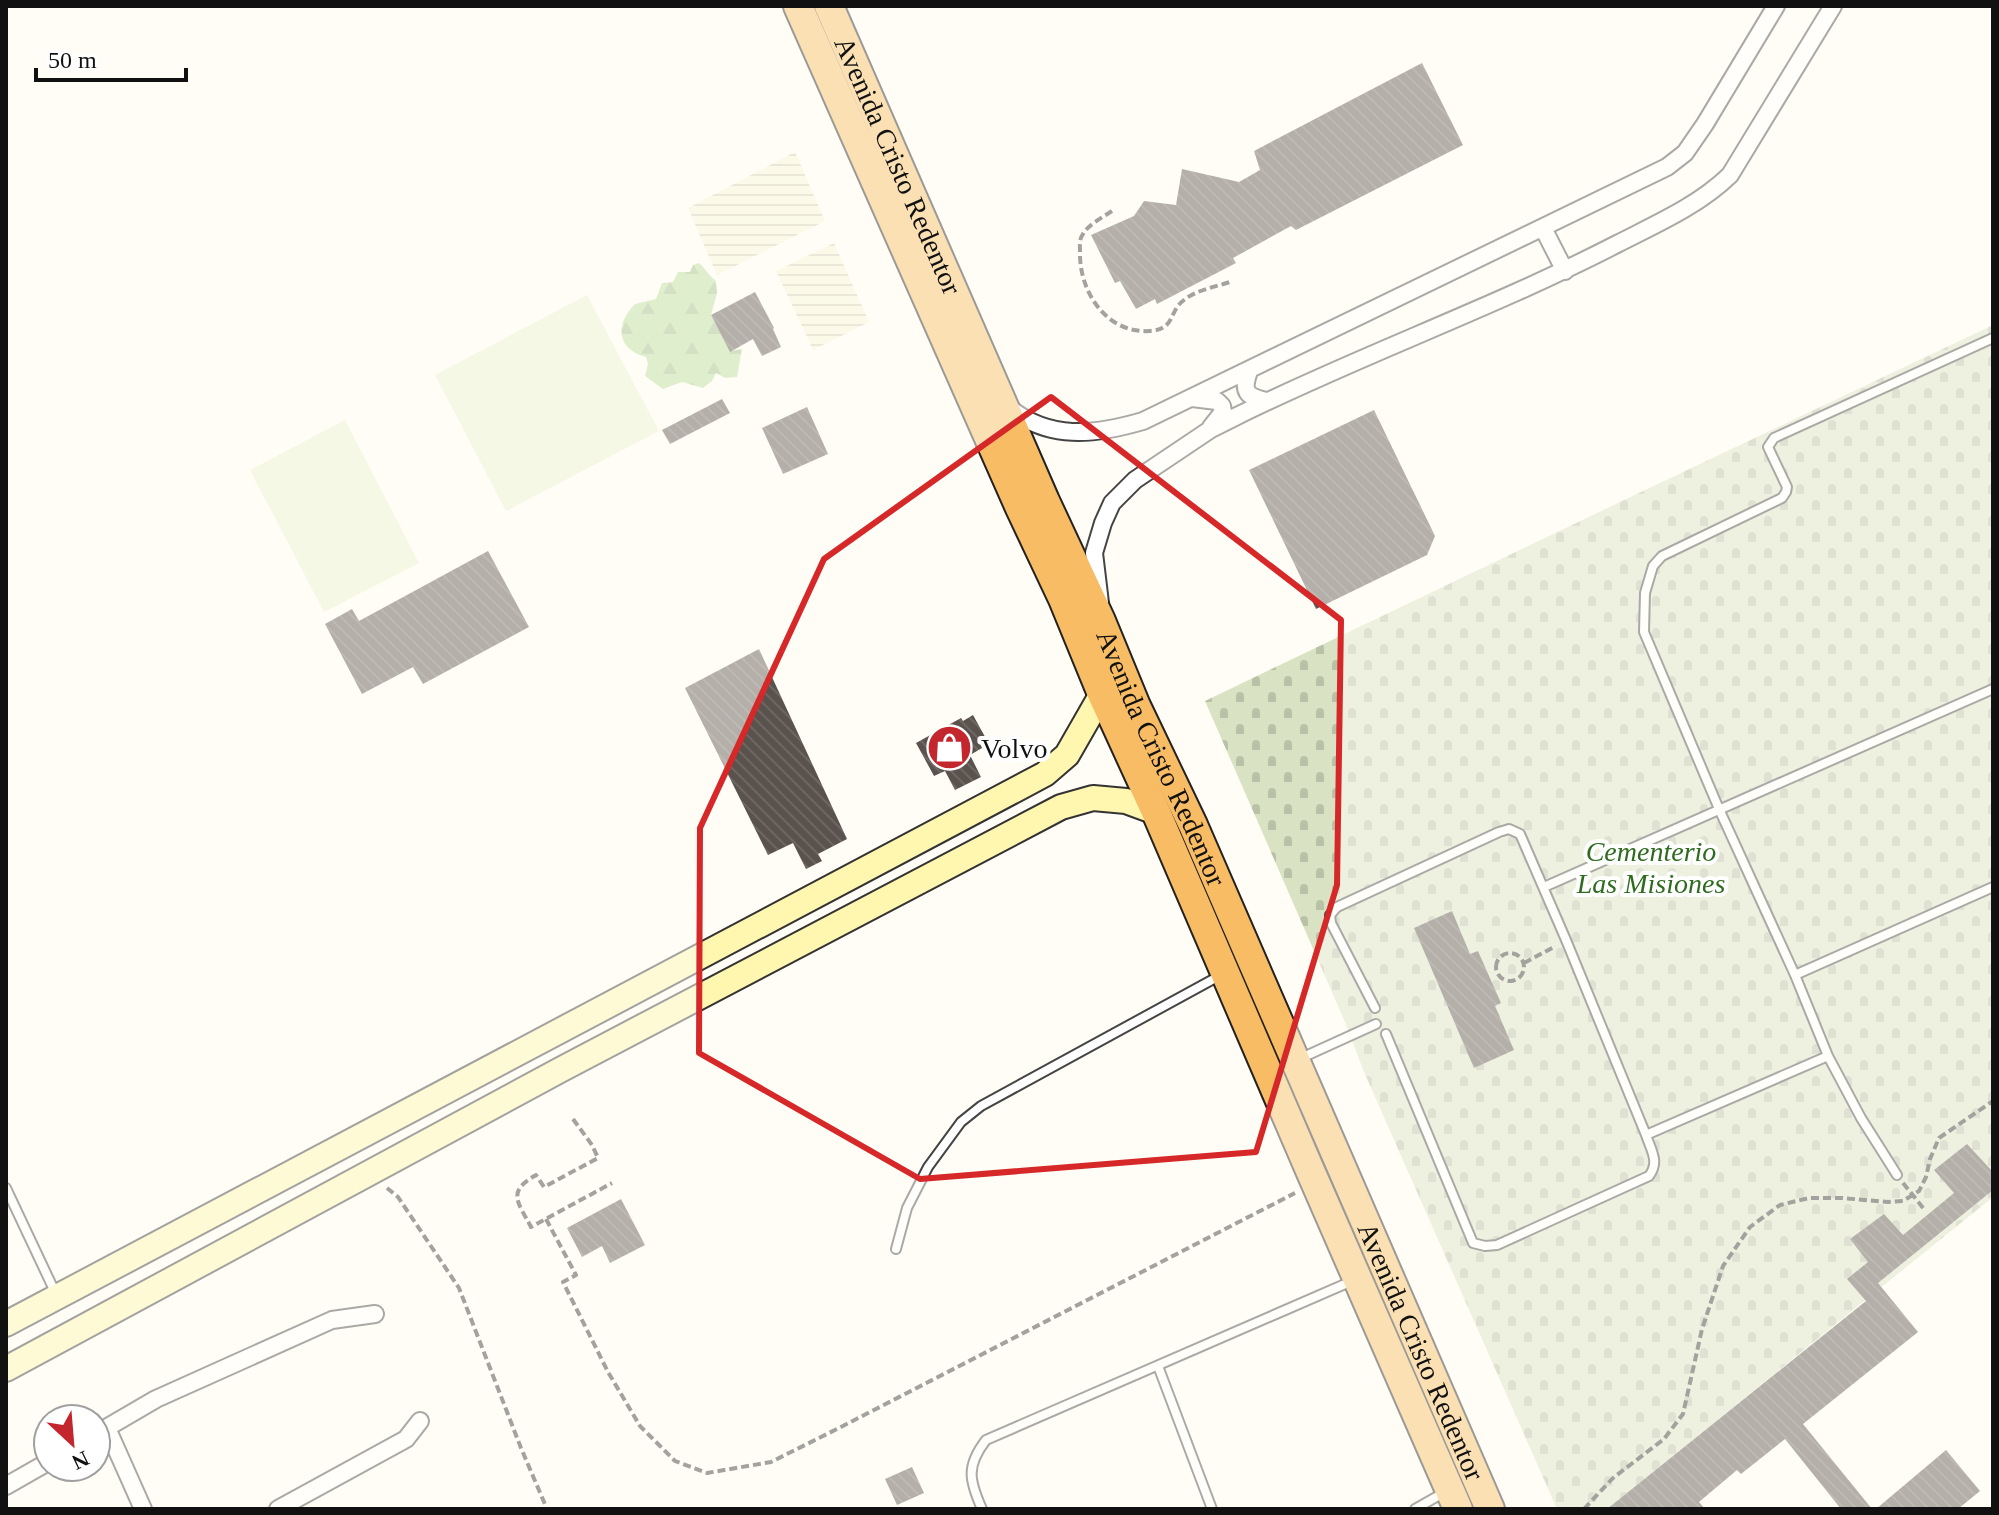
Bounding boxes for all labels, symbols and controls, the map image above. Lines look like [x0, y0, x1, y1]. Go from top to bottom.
scale bar [36, 32, 186, 82]
street label: Avenida Cristo Redentor [828, 32, 968, 300]
text: 50 m [48, 47, 97, 73]
street label: Avenida Cristo Redentor [1090, 625, 1233, 891]
shop icon: Volvo [926, 724, 974, 772]
place label: Volvo [981, 733, 1047, 764]
park label: Cementerio Las Misiones [1576, 836, 1725, 899]
street label: Avenida Cristo Redentor [1351, 1218, 1491, 1486]
north arrow [32, 1403, 112, 1483]
text: N [68, 1446, 93, 1475]

